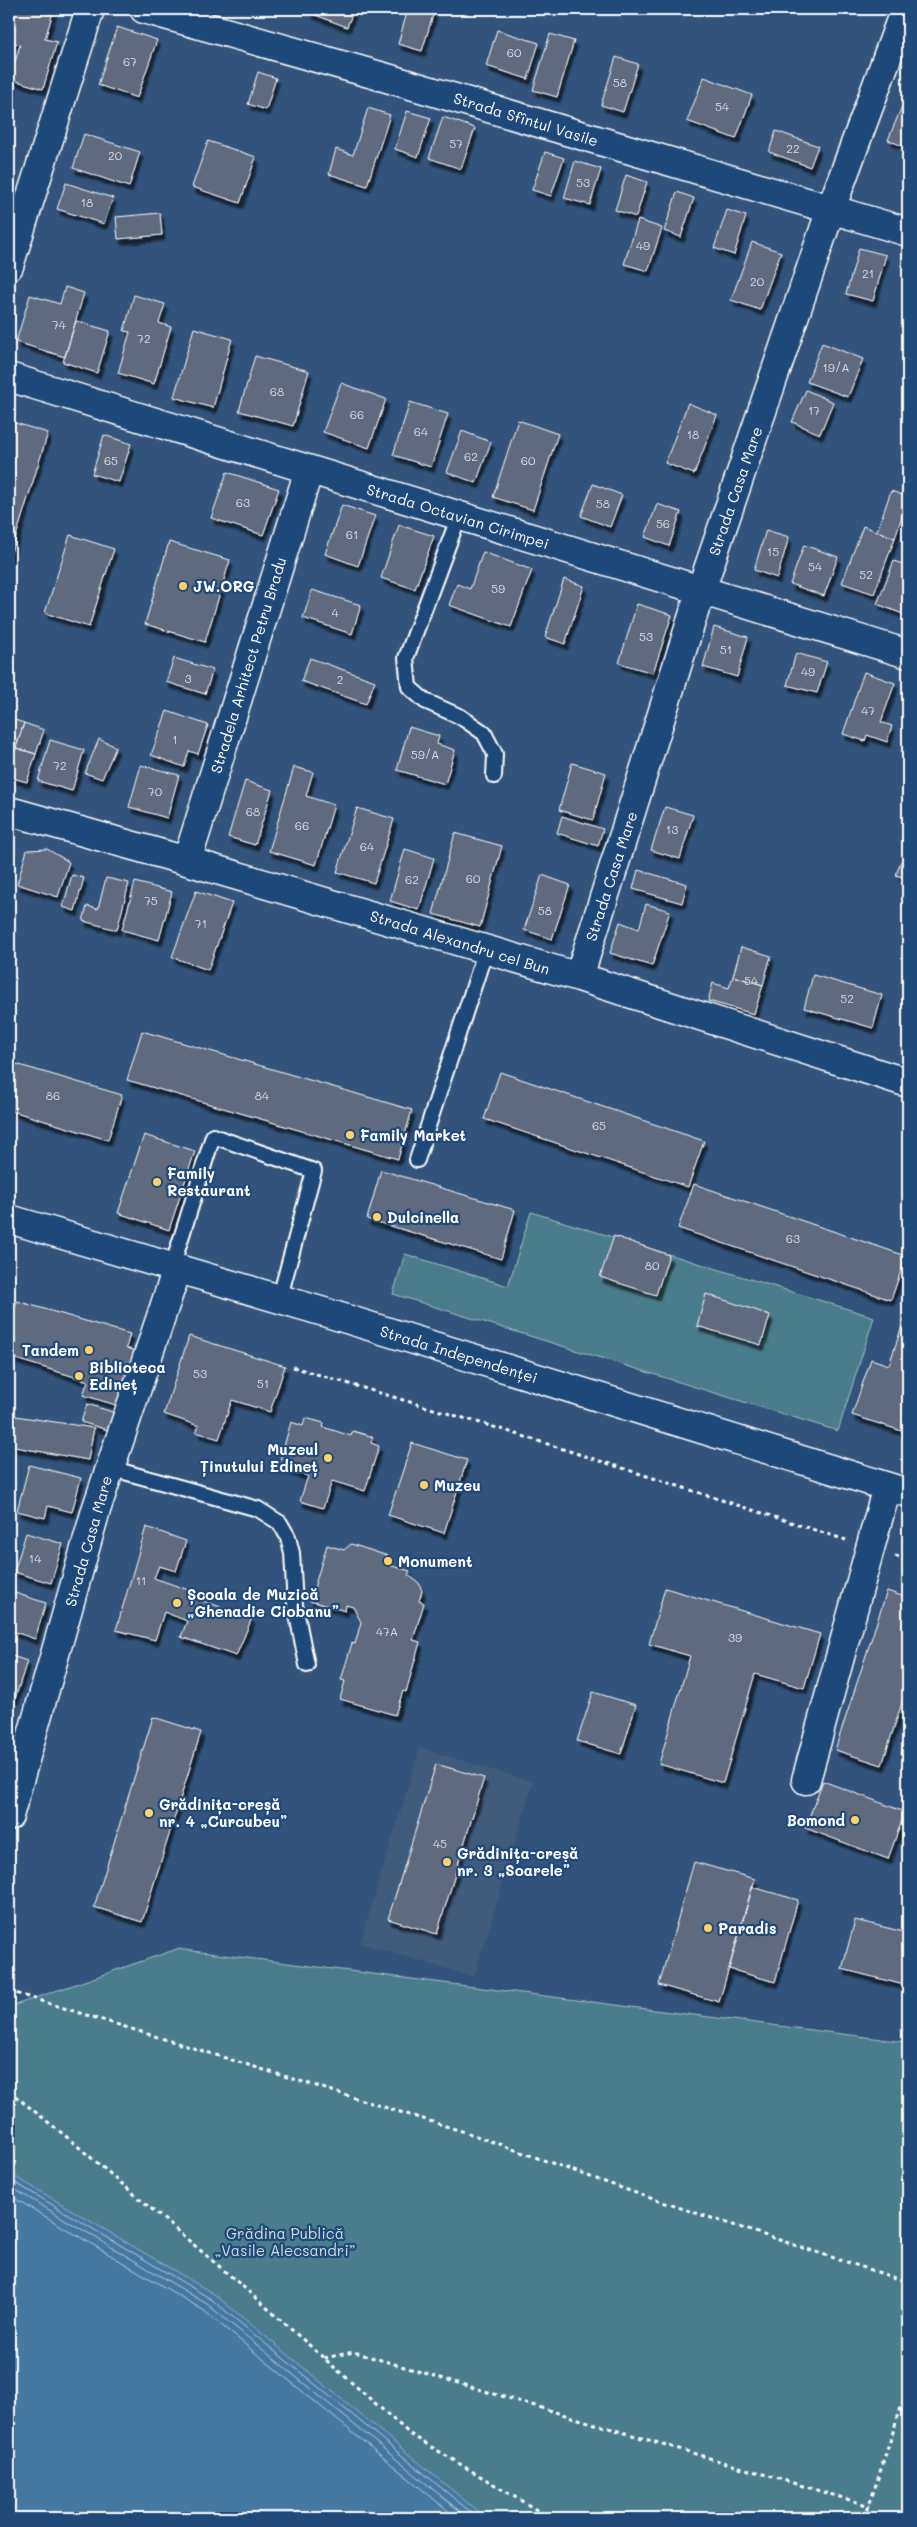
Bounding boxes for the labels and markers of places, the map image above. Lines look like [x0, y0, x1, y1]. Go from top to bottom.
place label: JW.ORG [193, 576, 255, 596]
marker: JW.ORG [177, 580, 189, 592]
place label: Family Market [360, 1125, 467, 1145]
marker: Family Market [344, 1129, 356, 1141]
place label: Family Restaurant [167, 1163, 251, 1200]
marker: Family Restaurant [151, 1176, 163, 1188]
place label: Dulcinella [387, 1207, 459, 1227]
marker: Dulcinella [371, 1211, 383, 1223]
place label: Tandem [22, 1340, 79, 1360]
marker: Tandem [83, 1344, 95, 1356]
place label: Biblioteca Edineț [89, 1357, 166, 1395]
marker: Biblioteca Edineț [73, 1370, 85, 1382]
place label: Muzeul Ținutului Edineț [200, 1439, 318, 1477]
marker: Muzeul Ținutului Edineț [322, 1452, 334, 1464]
place label: Muzeu [434, 1475, 481, 1495]
marker: Muzeu [418, 1479, 430, 1491]
place label: Monument [398, 1551, 473, 1571]
marker: Monument [382, 1555, 394, 1567]
place label: Școala de Muzică „Ghenadie Ciobanu” [187, 1584, 339, 1621]
marker: Școala de Muzică „Ghenadie Ciobanu” [171, 1597, 183, 1609]
place label: Grădinița-creșă nr. 4 „Curcubeu” [159, 1794, 287, 1831]
marker: Grădinița-creșă nr. 4 „Curcubeu” [143, 1807, 155, 1819]
place label: Bomond [787, 1810, 845, 1830]
marker: Bomond [849, 1814, 861, 1826]
place label: Grădinița-creșă nr. 3 „Soarele” [457, 1843, 579, 1880]
marker: Grădinița-creșă nr. 3 „Soarele” [441, 1856, 453, 1868]
place label: Paradis [718, 1918, 777, 1938]
marker: Paradis [702, 1922, 714, 1934]

